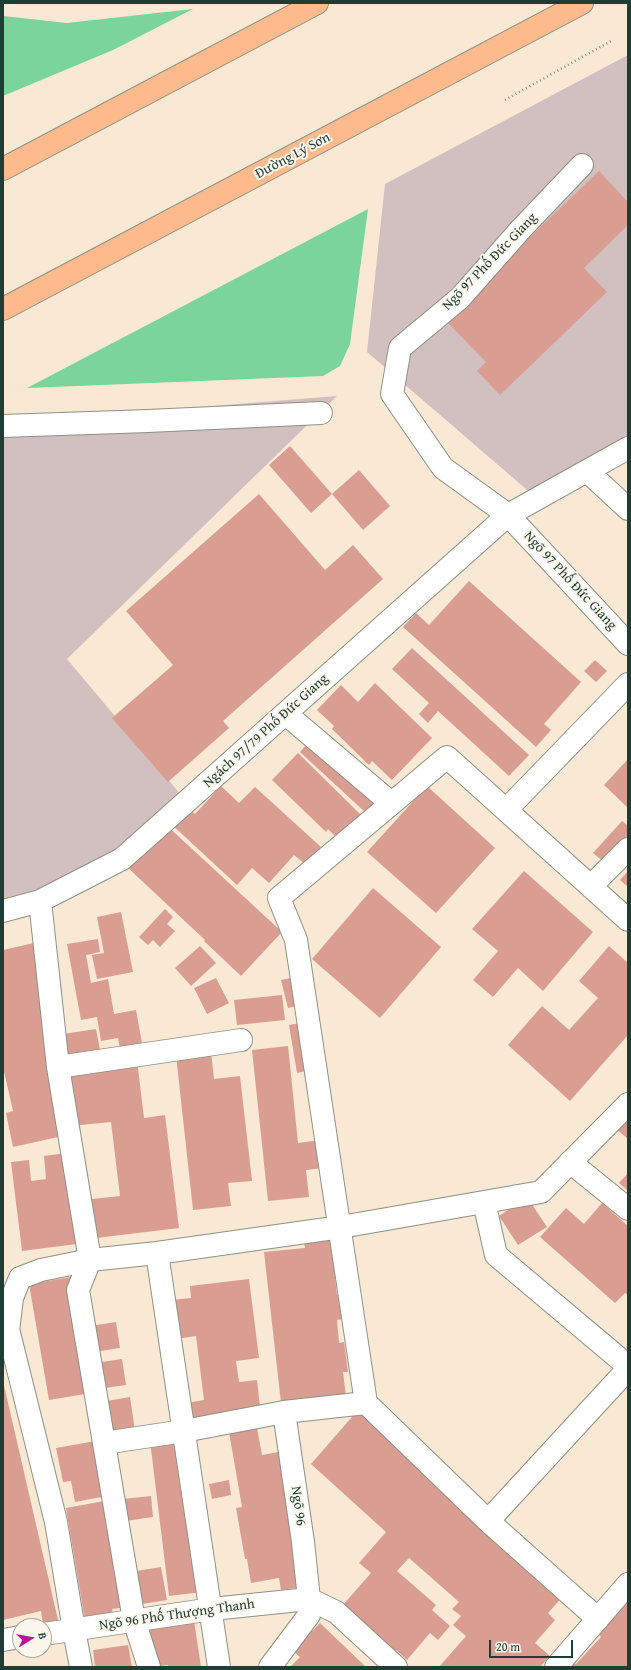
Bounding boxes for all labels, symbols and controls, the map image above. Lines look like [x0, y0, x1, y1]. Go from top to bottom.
street label: Đường Lý Sơn [253, 129, 333, 183]
street label: Ngõ 97 Phố Đức Giang [439, 210, 541, 314]
street label: Ngõ 97 Phố Đức Giang [520, 528, 620, 634]
street label: Ngách 97/79 Phố Đức Giang [200, 670, 332, 792]
street label: Ngõ 96 [287, 1485, 309, 1527]
street label: Ngõ 96 Phố Thượng Thanh [98, 1596, 256, 1634]
north arrow [12, 1618, 52, 1658]
text: B [34, 1631, 51, 1641]
scale bar [491, 1632, 575, 1658]
text: 20 m [496, 1638, 520, 1655]

